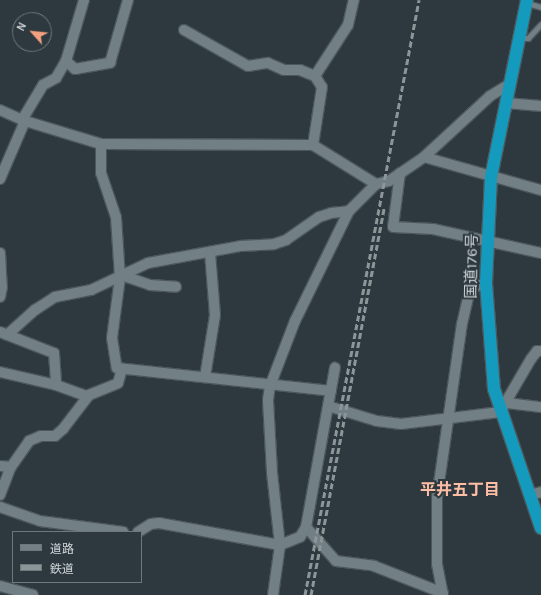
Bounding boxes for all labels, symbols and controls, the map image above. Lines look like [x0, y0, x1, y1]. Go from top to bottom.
north arrow [12, 12, 52, 52]
text: N [14, 20, 29, 33]
street label: 国道176号 [462, 233, 482, 299]
district label: 平井五丁目 [420, 480, 500, 500]
legend [12, 531, 142, 583]
text: 道路 [50, 542, 74, 556]
text: 鉄道 [50, 562, 74, 576]

